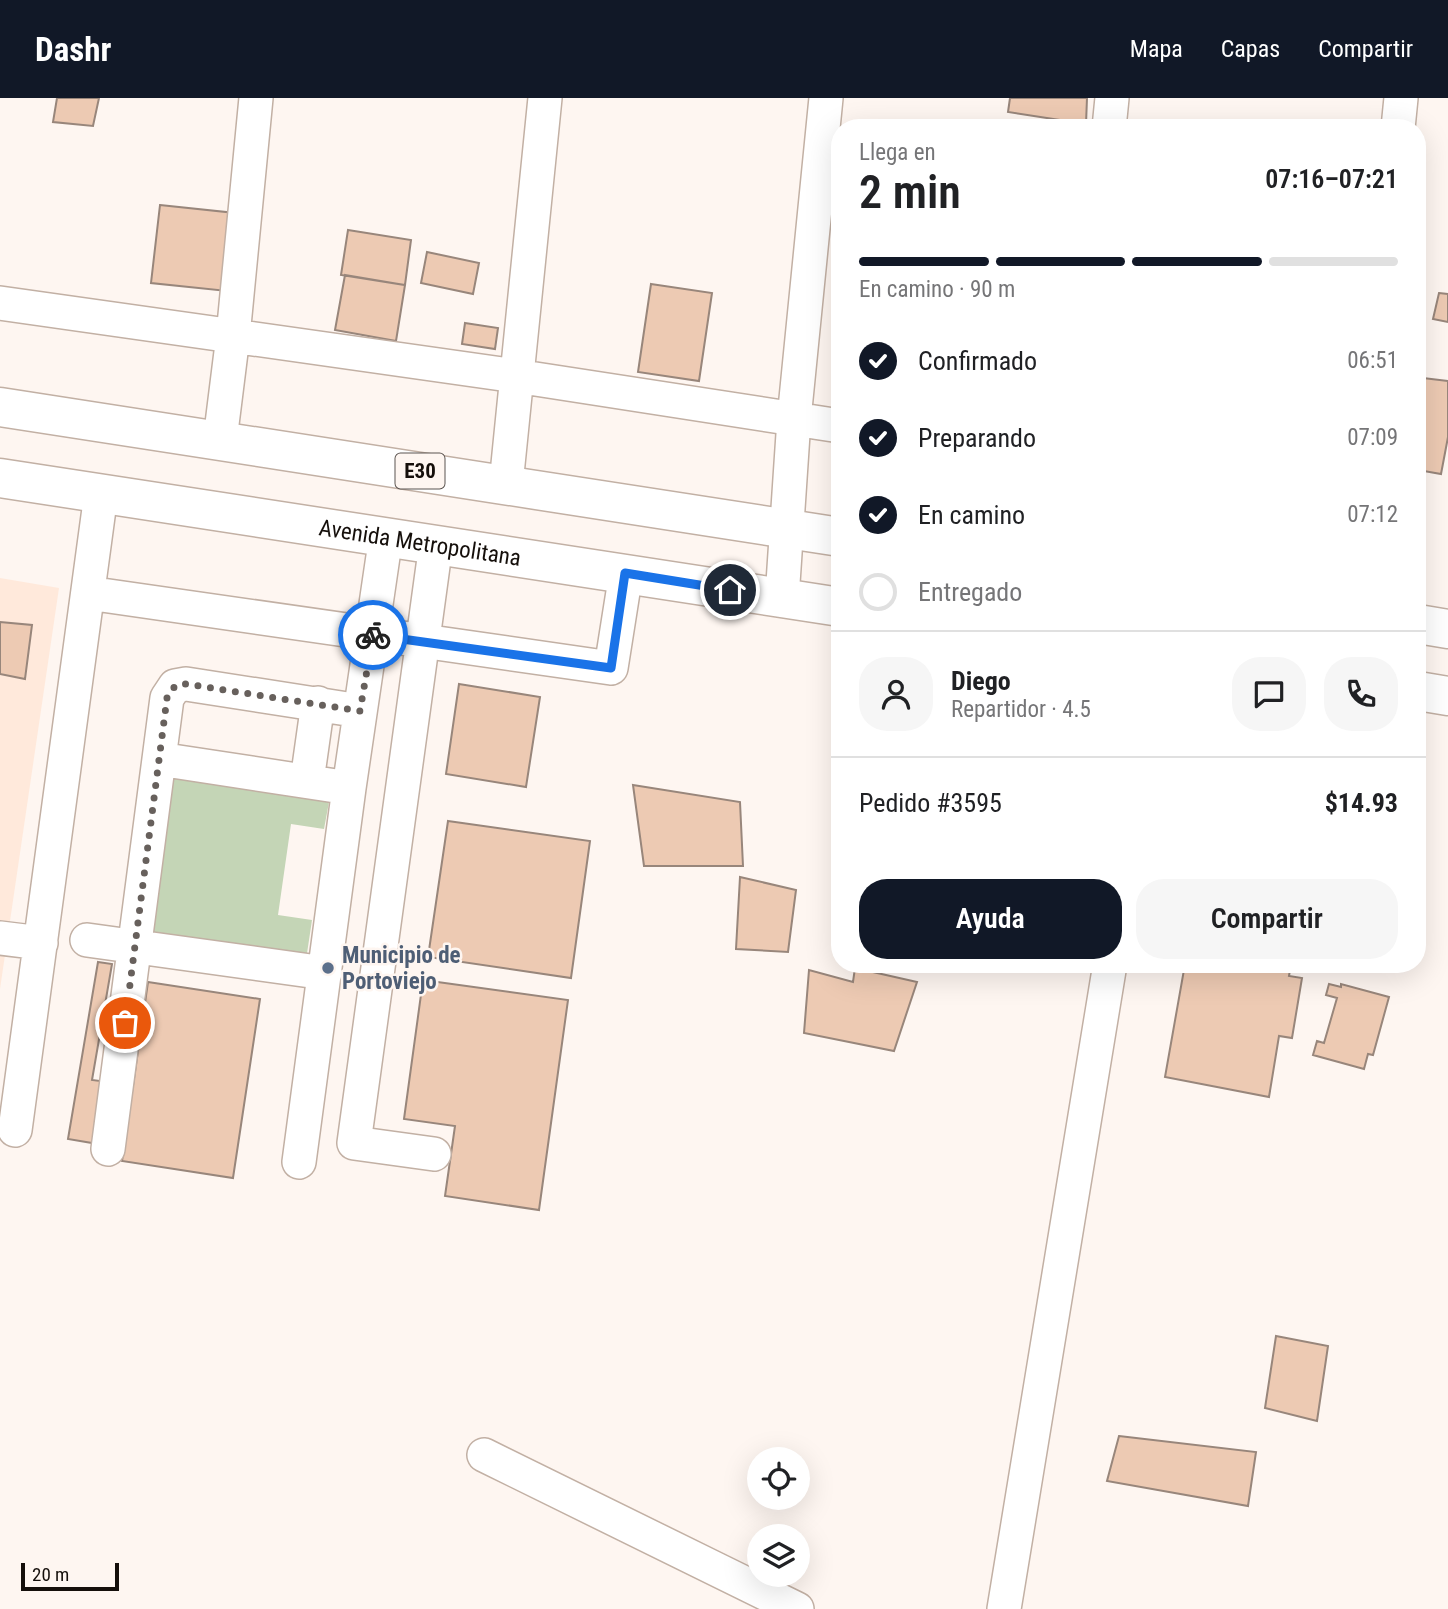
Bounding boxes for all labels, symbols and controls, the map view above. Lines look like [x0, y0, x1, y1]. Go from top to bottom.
text: Dashr [35, 30, 111, 69]
text: Mapa [1130, 35, 1183, 63]
text: Capas [1221, 35, 1280, 63]
text: Compartir [1318, 35, 1413, 63]
text: Llega en [859, 139, 936, 166]
text: 07:16–07:21 [1265, 164, 1398, 194]
text: 2 min [859, 165, 961, 219]
text: En camino · 90 m [859, 276, 1015, 303]
icon: check [859, 342, 897, 380]
text: Confirmado [918, 346, 1037, 376]
text: 06:51 [1347, 347, 1398, 374]
icon: check [859, 419, 897, 457]
text: Preparando [918, 423, 1036, 453]
text: 07:09 [1347, 424, 1398, 451]
road number: E30 [396, 454, 444, 488]
icon: check [859, 496, 897, 534]
text: En camino [918, 500, 1025, 530]
text: 07:12 [1347, 501, 1398, 528]
street label: Avenida Metropolitana [317, 514, 523, 572]
pin [700, 560, 760, 620]
icon: home [711, 571, 749, 609]
text: Entregado [918, 577, 1022, 607]
courier [338, 600, 408, 670]
icon: bike [354, 616, 392, 654]
button: person [859, 657, 933, 731]
button: chat [1232, 657, 1306, 731]
button: phone [1324, 657, 1398, 731]
text: Diego [951, 666, 1011, 696]
text: Repartidor · 4.5 [951, 696, 1091, 723]
text: Pedido #3595 [859, 788, 1002, 818]
text: $14.93 [1325, 788, 1398, 818]
button: Ayuda [859, 879, 1122, 959]
button: Compartir [1136, 879, 1398, 959]
place label: Municipio de Portoviejo [342, 942, 461, 995]
marker: Municipio de Portoviejo [320, 960, 336, 976]
pin [95, 993, 155, 1053]
icon: bag [106, 1004, 144, 1042]
map controls [747, 1447, 810, 1587]
button: locate [747, 1447, 810, 1510]
button: layers [747, 1524, 810, 1587]
scale bar [21, 1560, 119, 1592]
text: 20 m [32, 1563, 69, 1586]

